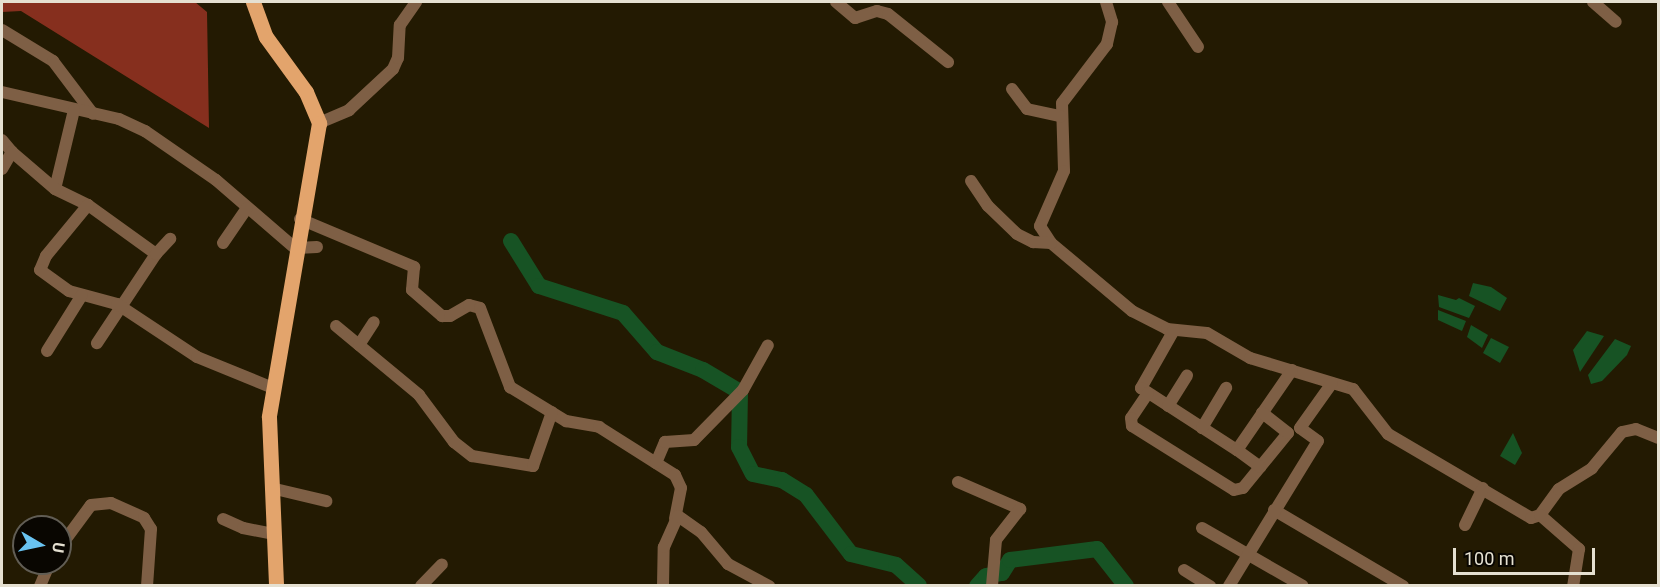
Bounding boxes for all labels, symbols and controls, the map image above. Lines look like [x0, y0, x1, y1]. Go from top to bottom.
north arrow [12, 515, 72, 575]
scale bar [1456, 536, 1598, 574]
text: U [48, 541, 69, 554]
text: 100 m [1464, 548, 1515, 569]

